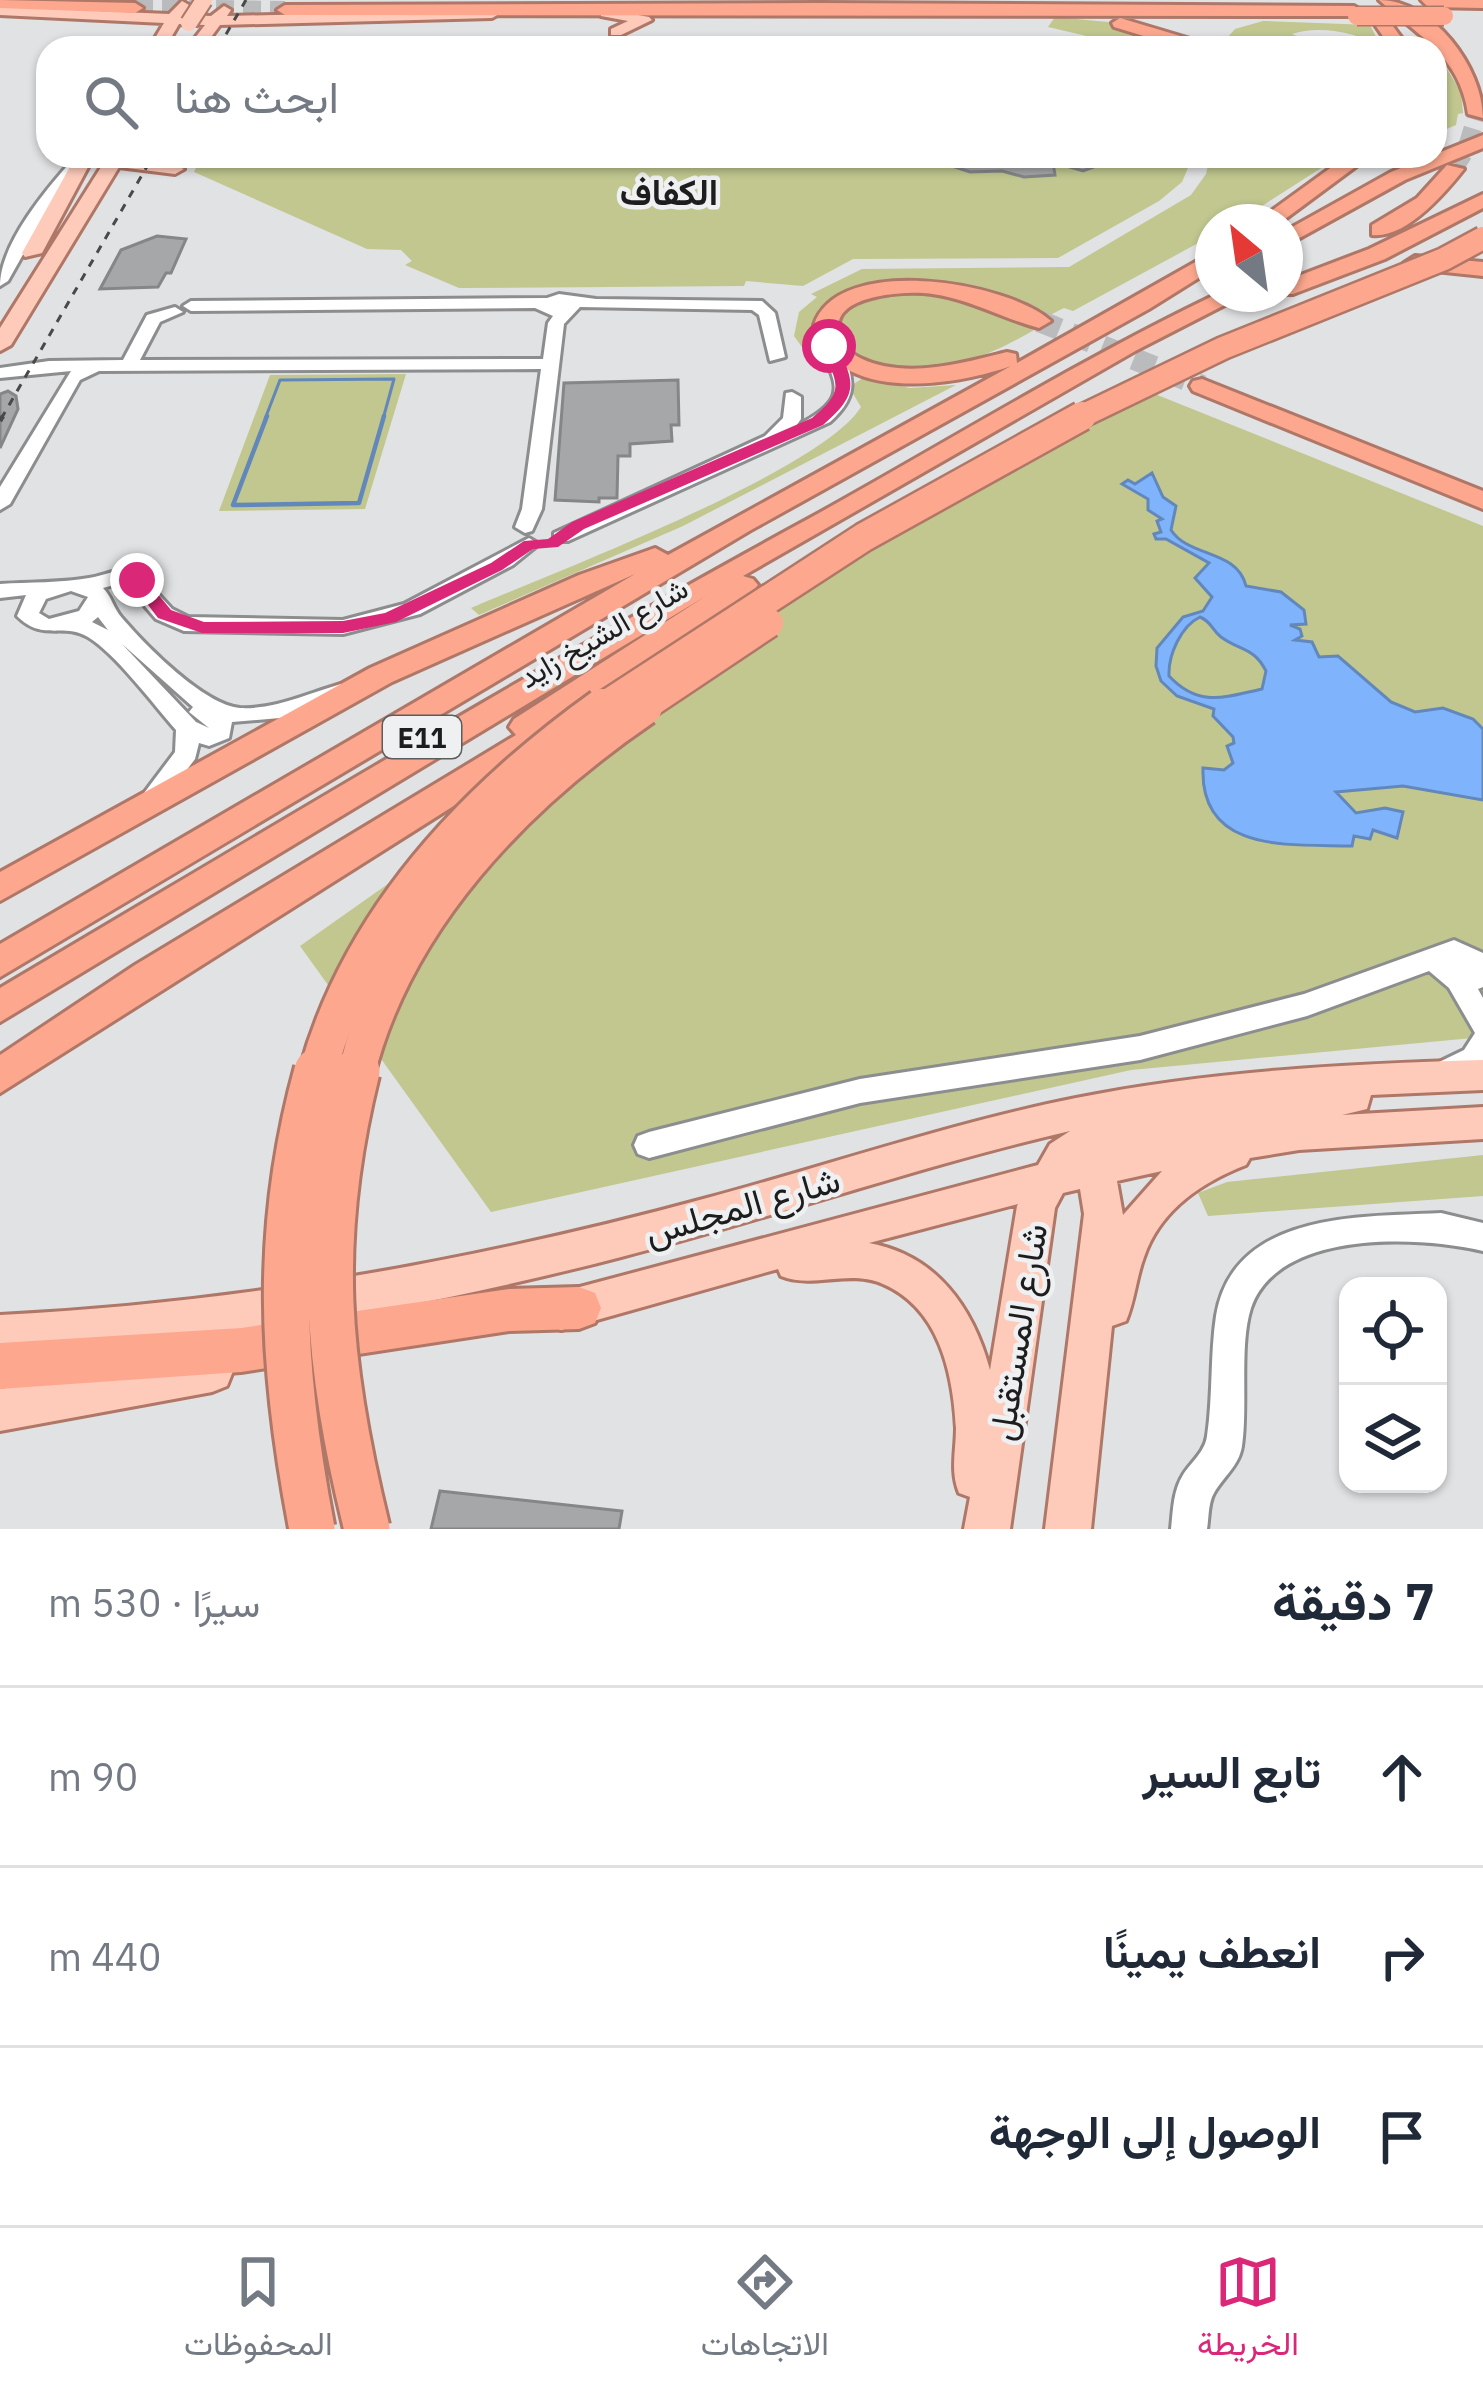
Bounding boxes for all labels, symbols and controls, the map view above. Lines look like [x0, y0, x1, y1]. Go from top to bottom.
search box [36, 36, 1447, 168]
text: ابحث هنا [174, 67, 339, 125]
icon: search [78, 69, 144, 135]
district label: الكفاف [620, 168, 718, 215]
north arrow [1195, 204, 1303, 312]
route start [802, 319, 856, 373]
route end [110, 553, 164, 607]
street label: شارع الشيخ زايد [511, 568, 696, 698]
road number: E11 [383, 716, 461, 758]
street label: شارع المجلس [639, 1155, 846, 1257]
street label: شارع المستقبل [977, 1220, 1059, 1444]
map controls [1339, 1277, 1447, 1493]
button: locate [1339, 1277, 1447, 1385]
button: layers [1339, 1385, 1447, 1493]
text: 7 دقيقة [1272, 1568, 1435, 1634]
text: سيرًا · 530 m [48, 1577, 260, 1628]
text: تابع السير [1143, 1742, 1321, 1800]
icon: ahead [1369, 1744, 1435, 1810]
text: 90 m [48, 1751, 138, 1802]
text: انعطف يمينًا [1103, 1922, 1321, 1980]
icon: right [1369, 1924, 1435, 1990]
text: 440 m [48, 1931, 161, 1982]
text: الوصول إلى الوجهة [989, 2102, 1321, 2160]
icon: arrive [1369, 2104, 1435, 2170]
tab: المحفوظات [184, 2249, 333, 2373]
tab: الاتجاهات [701, 2249, 829, 2373]
tab: الخريطة [1197, 2249, 1299, 2373]

